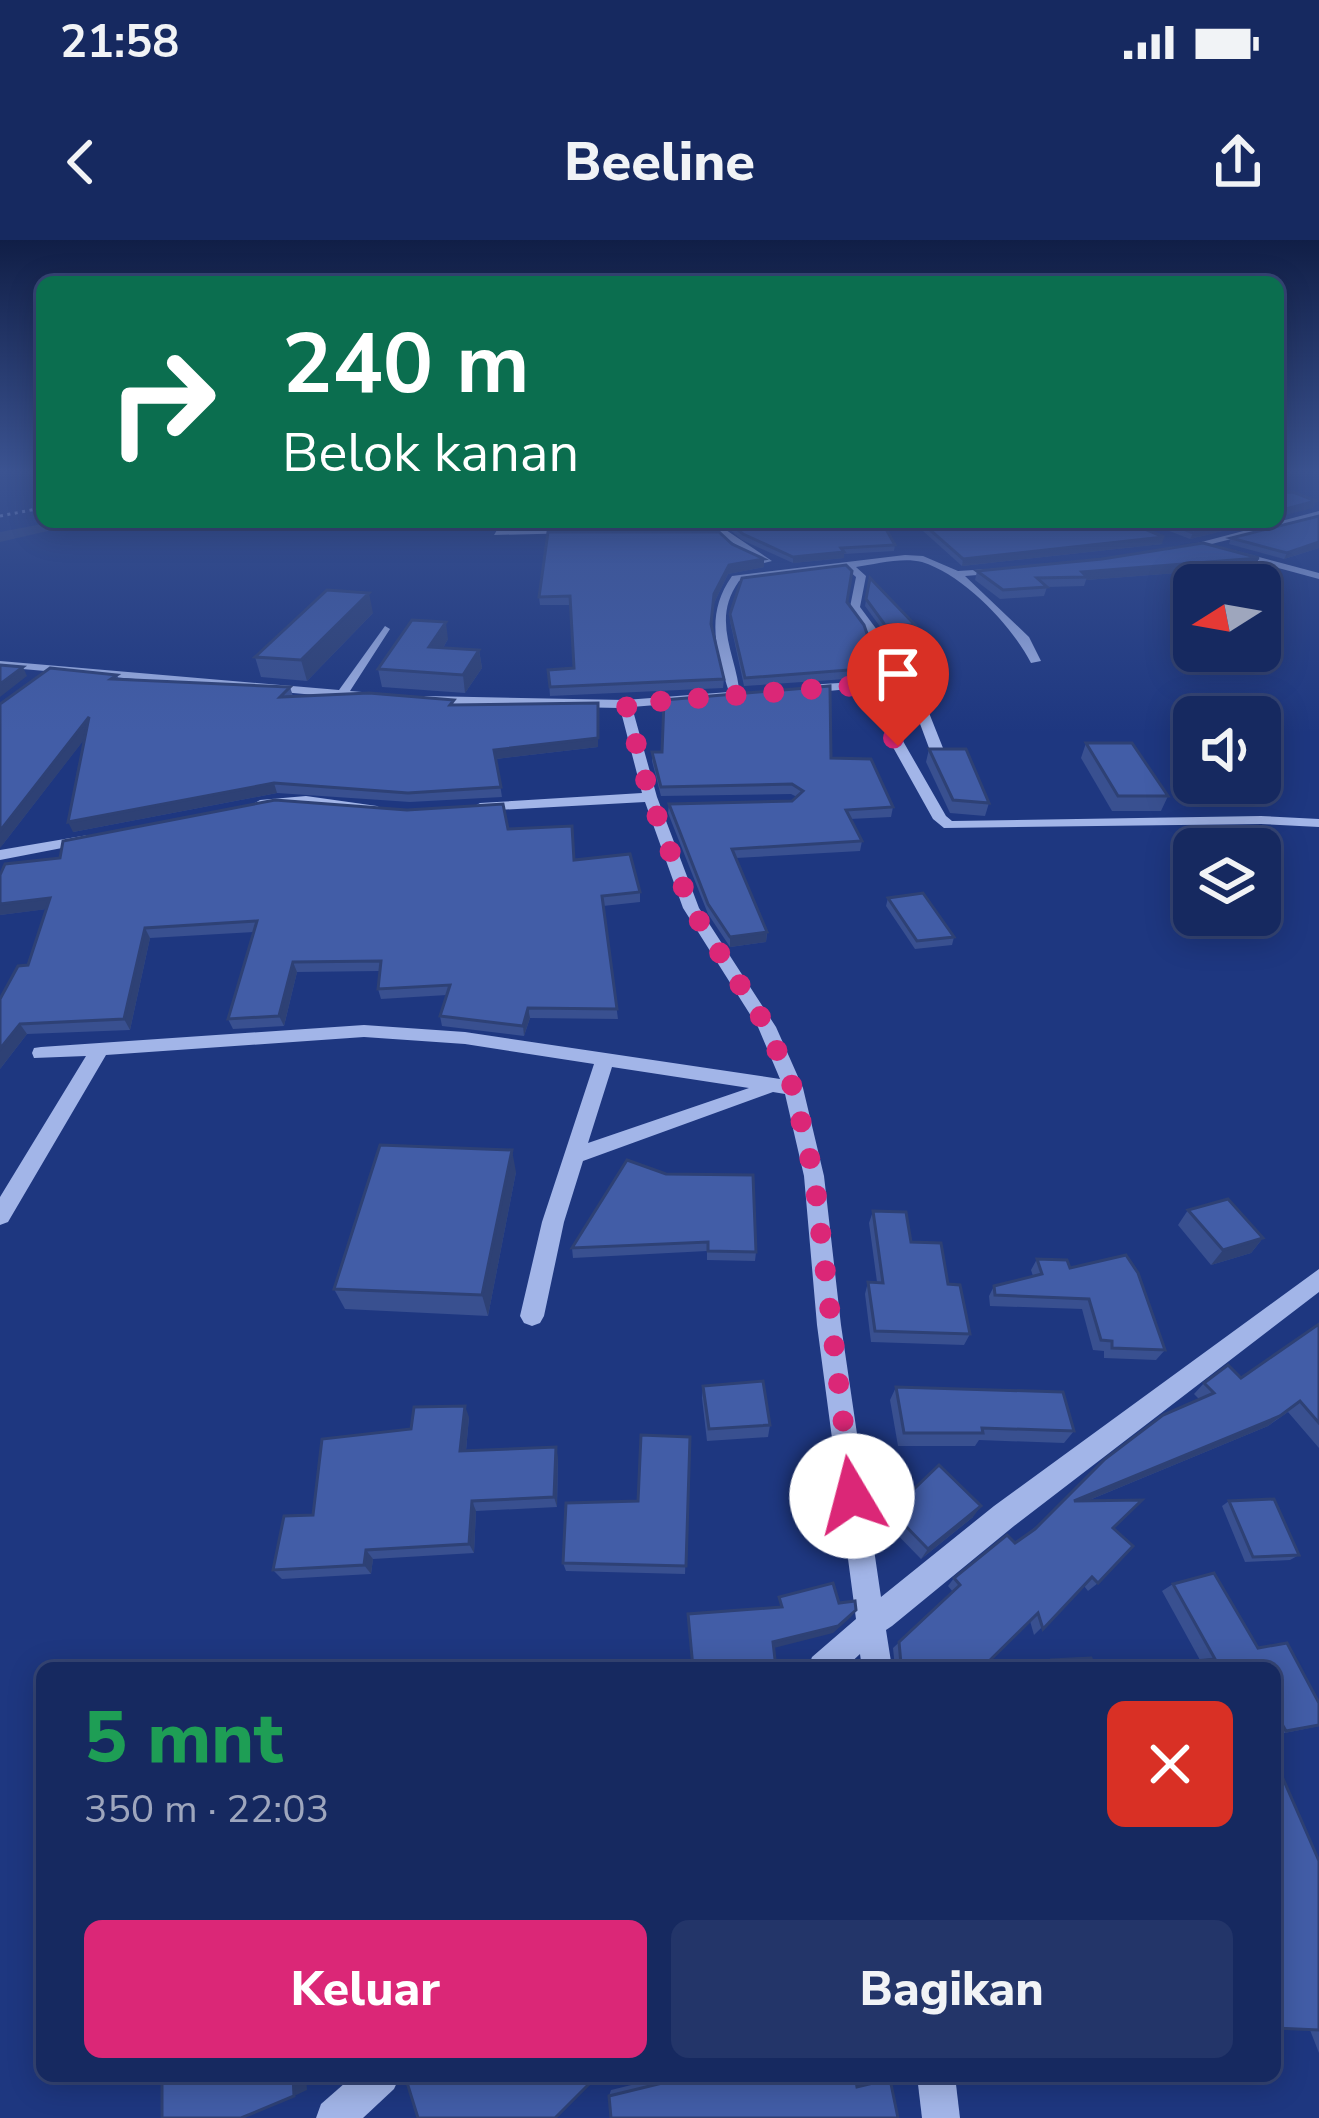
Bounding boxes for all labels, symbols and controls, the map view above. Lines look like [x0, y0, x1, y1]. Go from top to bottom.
text: 21:58 [60, 12, 179, 73]
text: Beeline [564, 125, 755, 199]
icon: back [48, 129, 114, 195]
icon: share [1205, 129, 1271, 195]
text: 240 m [282, 307, 530, 422]
icon: right [84, 324, 240, 480]
text: Belok kanan [282, 416, 579, 490]
north arrow [1173, 564, 1281, 672]
map controls [1173, 564, 1281, 936]
pin [847, 623, 949, 746]
icon: arrive [865, 641, 931, 707]
button: sound [1173, 696, 1281, 804]
button: layers [1173, 828, 1281, 936]
position arrow [789, 1433, 915, 1559]
text: 5 mnt [84, 1689, 283, 1787]
button: close [1107, 1701, 1233, 1827]
text: 350 m · 22:03 [84, 1783, 329, 1836]
button: Keluar [84, 1920, 647, 2058]
button: Bagikan [671, 1920, 1233, 2058]

